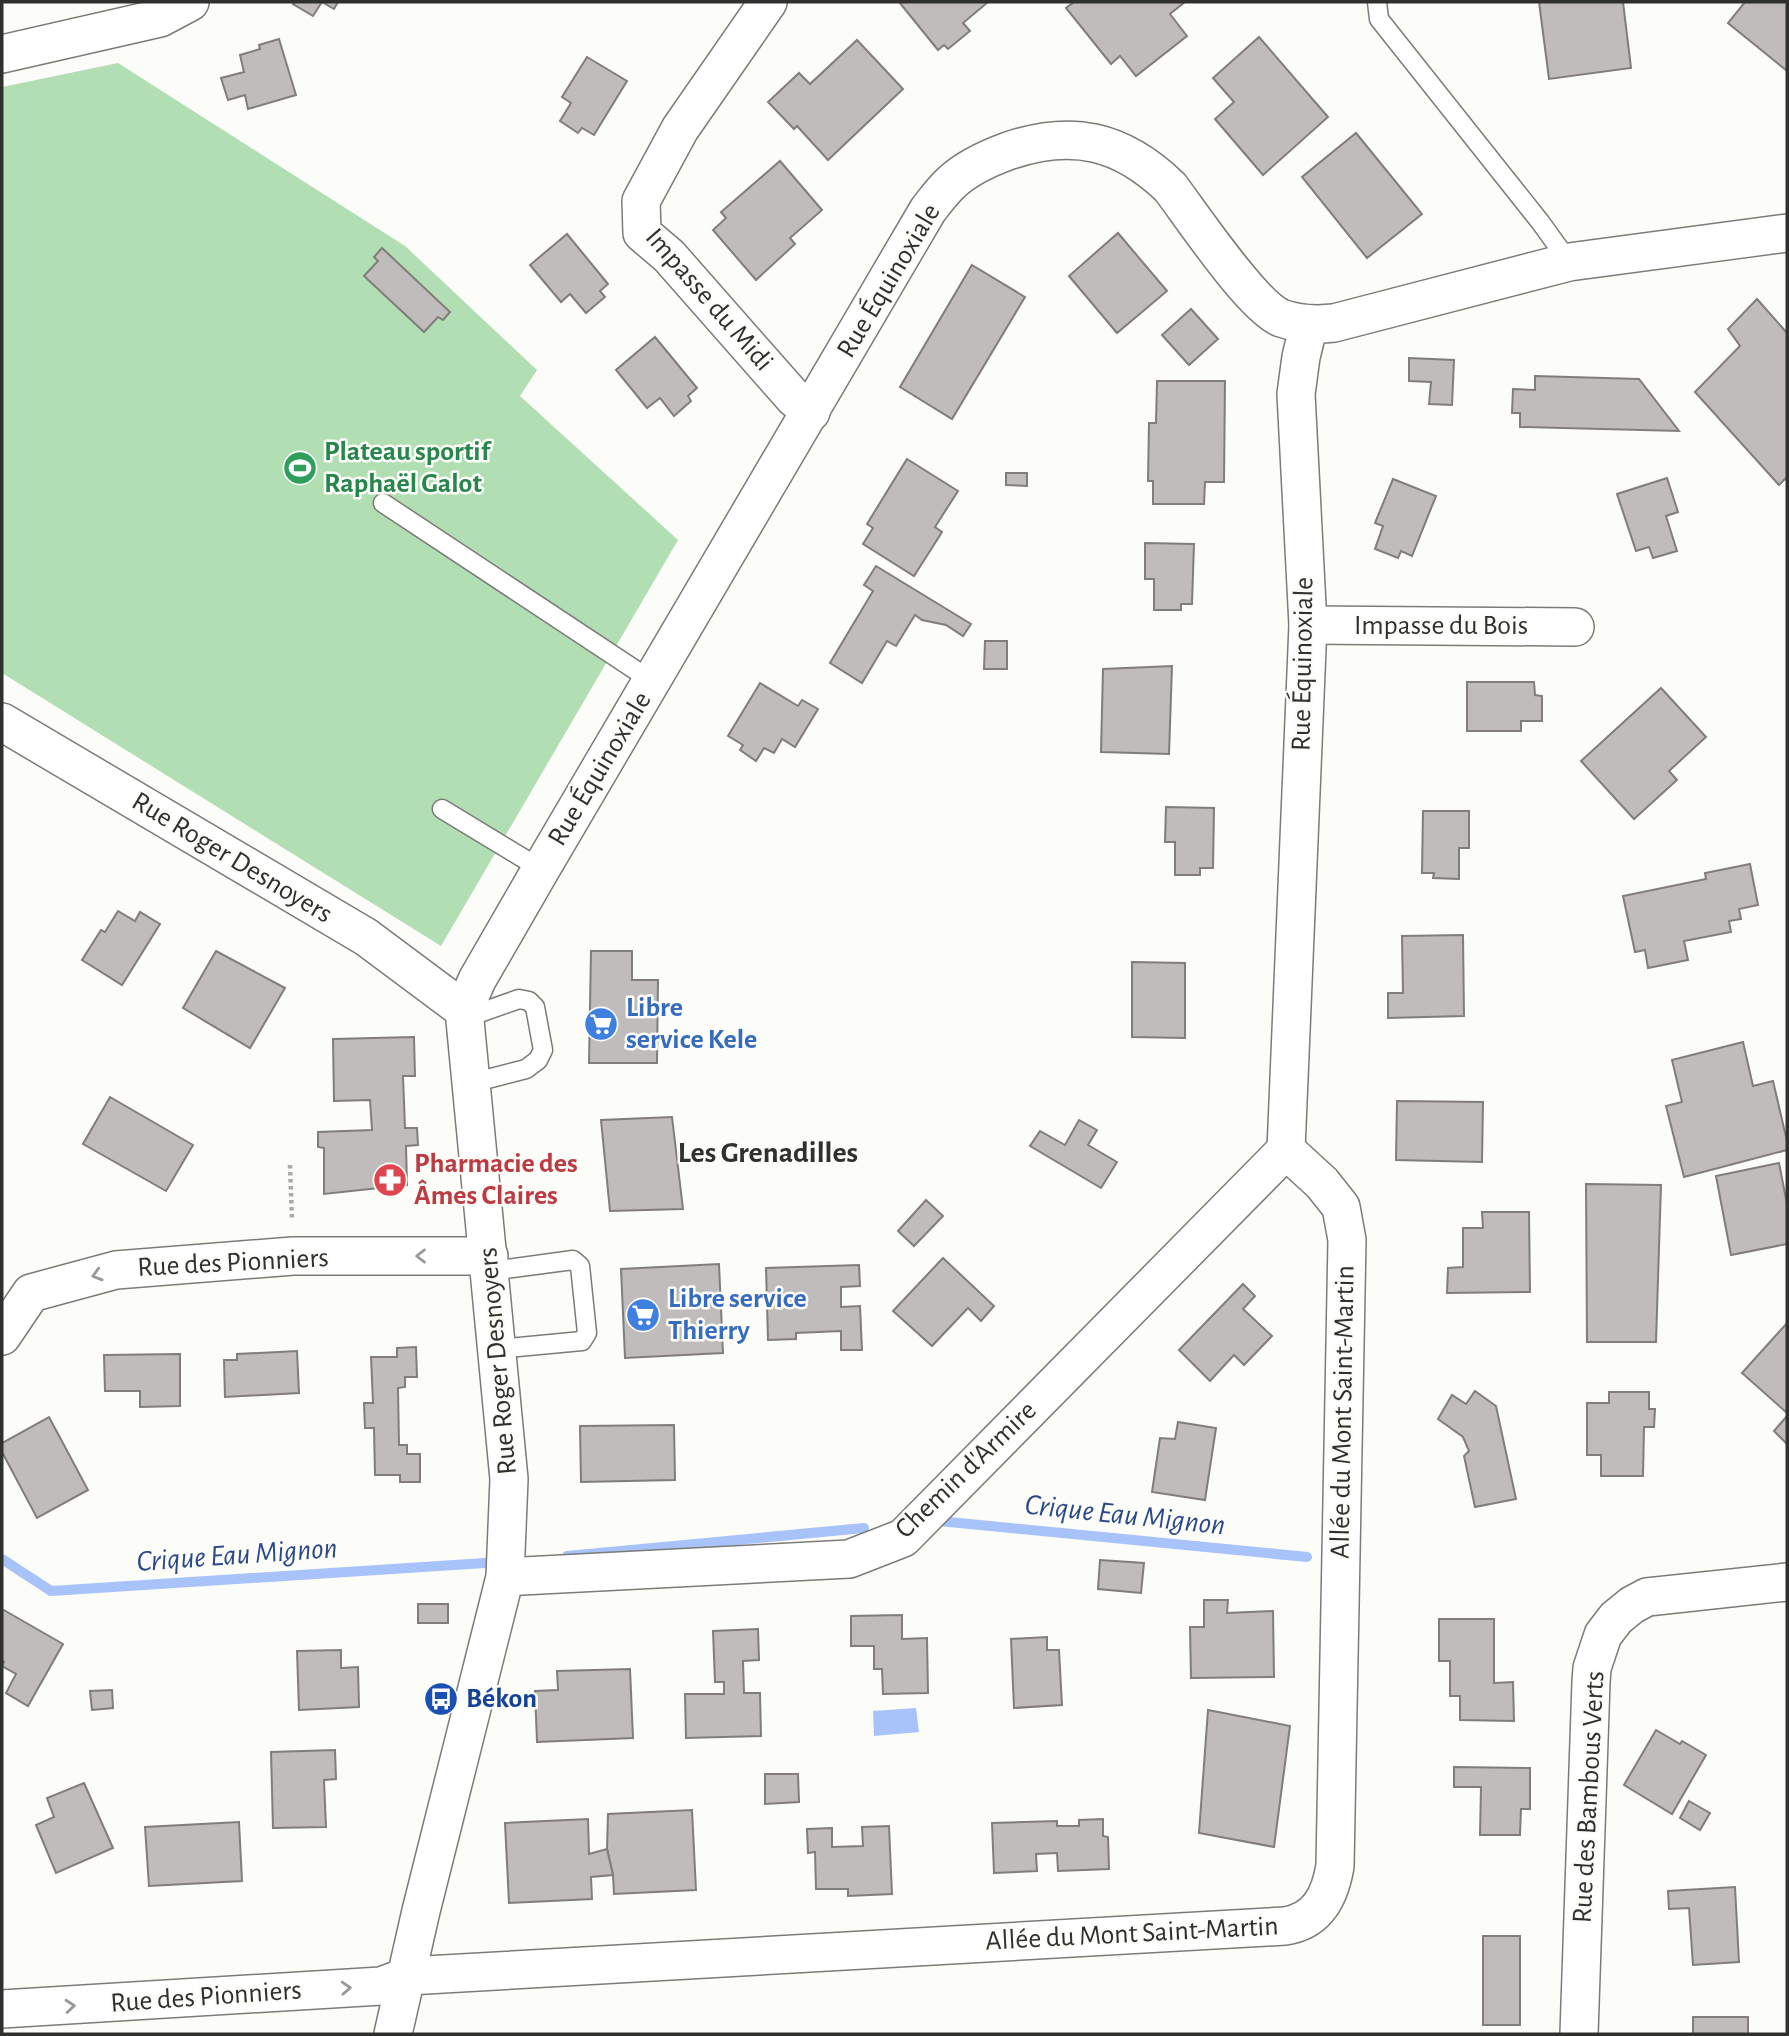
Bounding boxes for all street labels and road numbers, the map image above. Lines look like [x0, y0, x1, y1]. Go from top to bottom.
street label: Rue Équinoxiale [830, 198, 946, 363]
street label: Impasse du Midi [640, 223, 778, 377]
street label: Rue Équinoxiale [1284, 577, 1319, 751]
street label: Impasse du Bois [1354, 612, 1528, 640]
street label: Rue Équinoxiale [541, 686, 657, 851]
street label: Rue Roger Desnoyers [127, 787, 337, 929]
street label: Rue des Pionniers [137, 1244, 329, 1282]
street label: Rue Roger Desnoyers [474, 1246, 522, 1476]
street label: Allée du Mont Saint-Martin [1326, 1265, 1360, 1559]
street label: Chemin d'Armire [890, 1396, 1042, 1544]
street label: Rue des Bambous Verts [1568, 1670, 1610, 1924]
street label: Allée du Mont Saint-Martin [985, 1912, 1279, 1956]
street label: Rue des Pionniers [109, 1976, 303, 2018]

